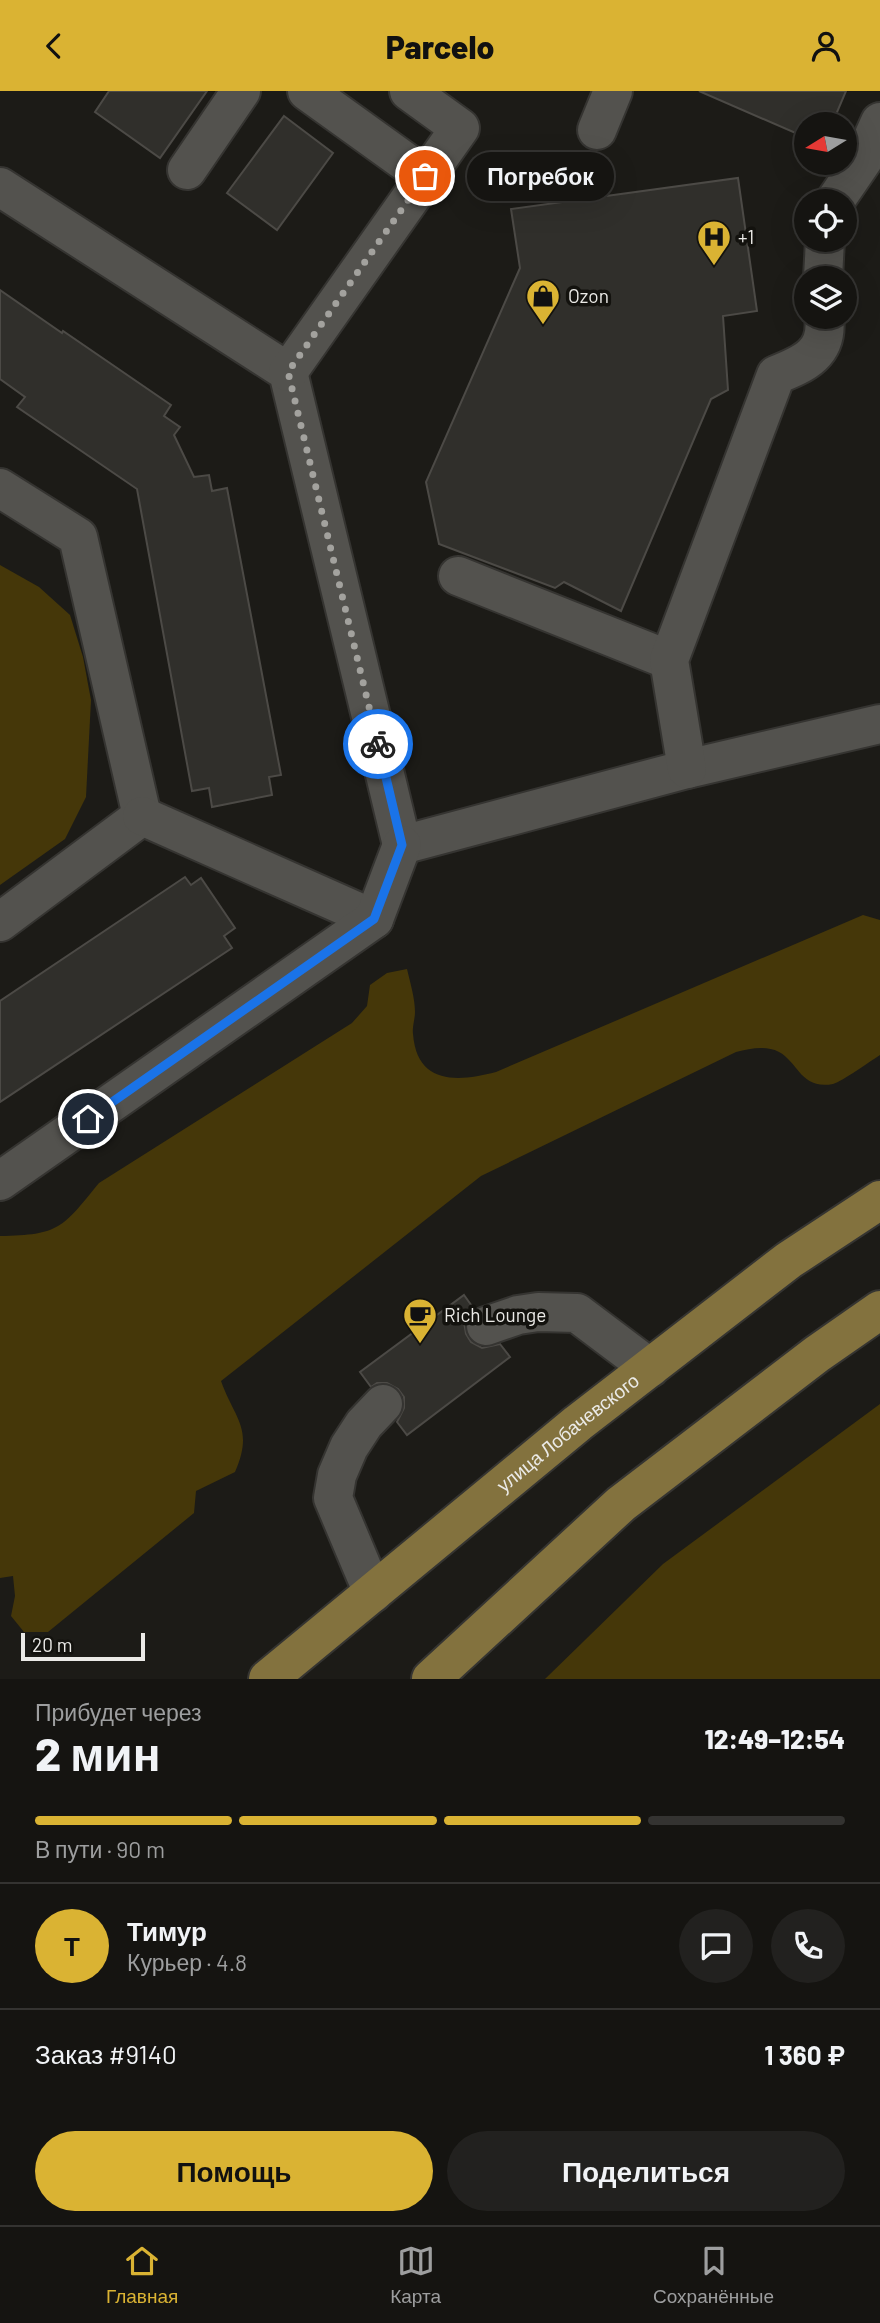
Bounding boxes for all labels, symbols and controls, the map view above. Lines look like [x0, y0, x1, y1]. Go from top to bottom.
icon: back [35, 27, 73, 65]
text: Parcelo [386, 27, 494, 65]
icon: person [807, 27, 845, 65]
north arrow [794, 112, 858, 175]
map controls [794, 112, 857, 329]
pin [395, 146, 455, 206]
callout: Погребок [467, 151, 614, 201]
icon: bag [406, 157, 444, 195]
text: Погребок [487, 162, 594, 190]
button: locate [794, 189, 857, 252]
hospital icon: +1 [695, 218, 733, 267]
place label: +1 [738, 225, 754, 248]
button: layers [794, 266, 857, 329]
shop icon: Ozon [524, 277, 562, 326]
place label: Ozon [568, 284, 609, 307]
courier [343, 709, 413, 779]
icon: bike [359, 725, 397, 763]
pin [58, 1089, 118, 1149]
icon: home [69, 1100, 107, 1138]
cafe icon: Rich Lounge [401, 1296, 439, 1345]
place label: Rich Lounge [444, 1303, 546, 1326]
street label: улица Лобачевского [492, 1368, 643, 1496]
scale bar [21, 1630, 145, 1662]
text: 20 m [32, 1633, 72, 1656]
text: Прибудет через [35, 1698, 202, 1726]
text: 12:49–12:54 [704, 1723, 845, 1754]
text: 2 мин [35, 1725, 160, 1780]
text: В пути · 90 m [35, 1835, 165, 1863]
button: chat [679, 1909, 753, 1983]
button: phone [771, 1909, 845, 1983]
text: Тимур [127, 1915, 207, 1946]
text: Т [64, 1930, 80, 1961]
text: Курьер · 4.8 [127, 1948, 247, 1976]
text: Заказ #9140 [35, 2038, 177, 2069]
text: 1 360 ₽ [764, 2039, 845, 2070]
button: Помощь [35, 2131, 433, 2211]
button: Поделиться [447, 2131, 845, 2211]
tab: Главная [106, 2242, 178, 2308]
tab: Карта [390, 2242, 441, 2308]
tab: Сохранённые [653, 2242, 774, 2308]

